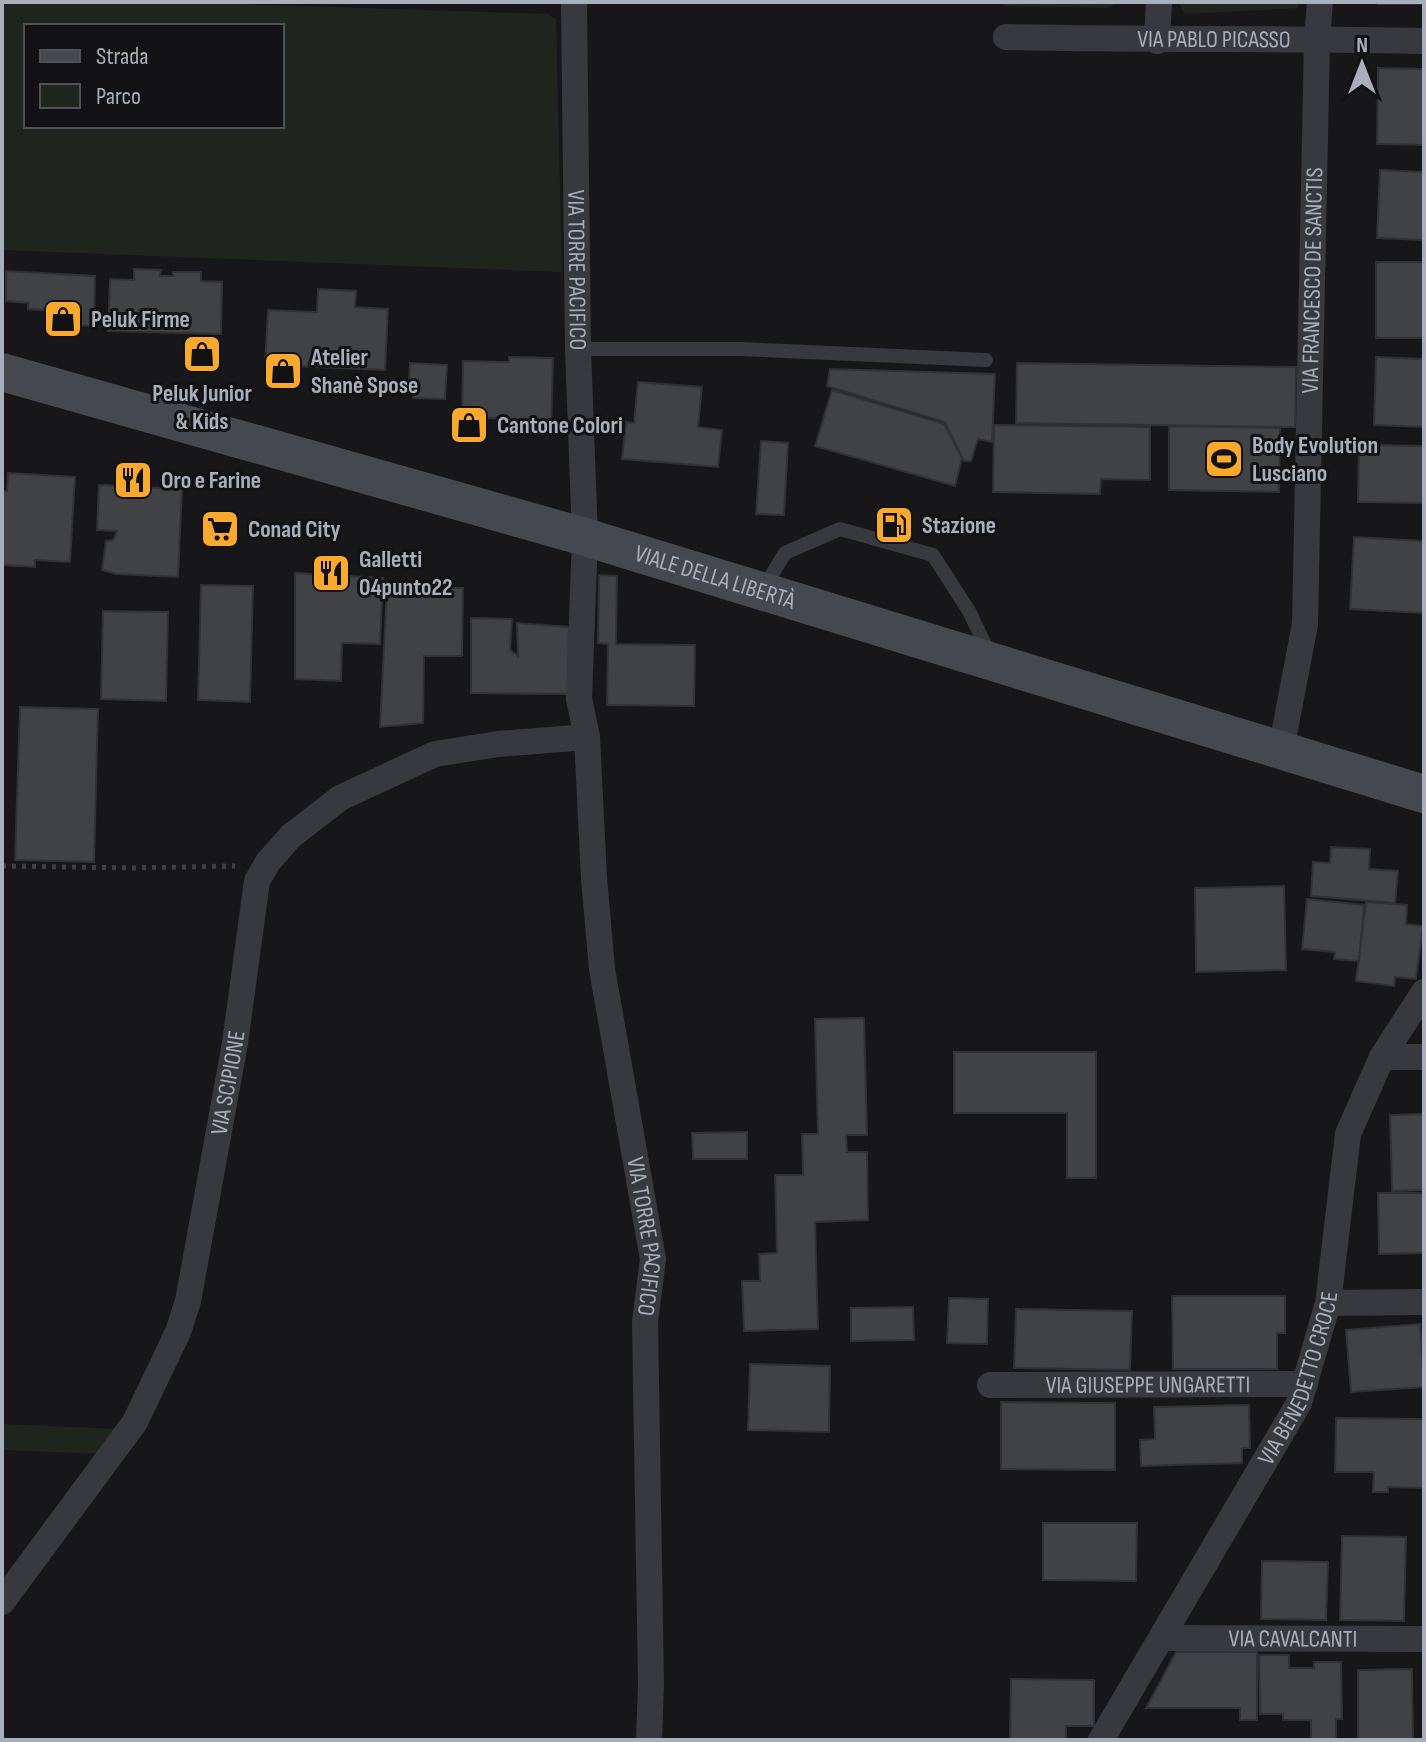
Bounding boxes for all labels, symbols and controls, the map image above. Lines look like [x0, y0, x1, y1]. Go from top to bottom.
legend [24, 24, 284, 128]
street label: VIA PABLO PICASSO [1137, 24, 1291, 54]
north arrow [1322, 24, 1402, 104]
text: N [1356, 32, 1368, 59]
text: Strada [96, 42, 149, 71]
text: Parco [96, 82, 141, 111]
street label: VIA FRANCESCO DE SANCTIS [1295, 167, 1329, 394]
street label: VIA TORRE PACIFICO [562, 189, 593, 351]
shop icon: Peluk Firme [42, 298, 84, 340]
place label: Peluk Firme [91, 305, 190, 334]
shop icon: Peluk Junior & Kids [181, 333, 223, 375]
place label: Atelier Shanè Spose [310, 343, 418, 400]
shop icon: Atelier Shanè Spose [262, 350, 304, 392]
place label: Peluk Junior & Kids [152, 379, 252, 436]
shop icon: Cantone Colori [448, 404, 490, 446]
place label: Cantone Colori [497, 411, 623, 440]
place label: Body Evolution Lusciano [1252, 431, 1378, 488]
sports icon: Body Evolution Lusciano [1203, 438, 1245, 480]
restaurant icon: Oro e Farine [112, 459, 154, 501]
place label: Oro e Farine [161, 466, 261, 495]
fuel station icon: Stazione [873, 504, 915, 546]
supermarket icon: Conad City [199, 508, 241, 550]
place label: Stazione [922, 511, 996, 540]
place label: Conad City [248, 515, 341, 544]
street label: VIALE DELLA LIBERTÀ [631, 539, 800, 615]
place label: Galletti 04punto22 [359, 545, 453, 602]
restaurant icon: Galletti 04punto22 [310, 552, 352, 594]
street label: VIA SCIPIONE [204, 1029, 251, 1137]
street label: VIA TORRE PACIFICO [621, 1155, 668, 1318]
street label: VIA BENEDETTO CROCE [1251, 1290, 1344, 1470]
street label: VIA GIUSEPPE UNGARETTI [1046, 1370, 1250, 1399]
street label: VIA CAVALCANTI [1229, 1624, 1357, 1653]

